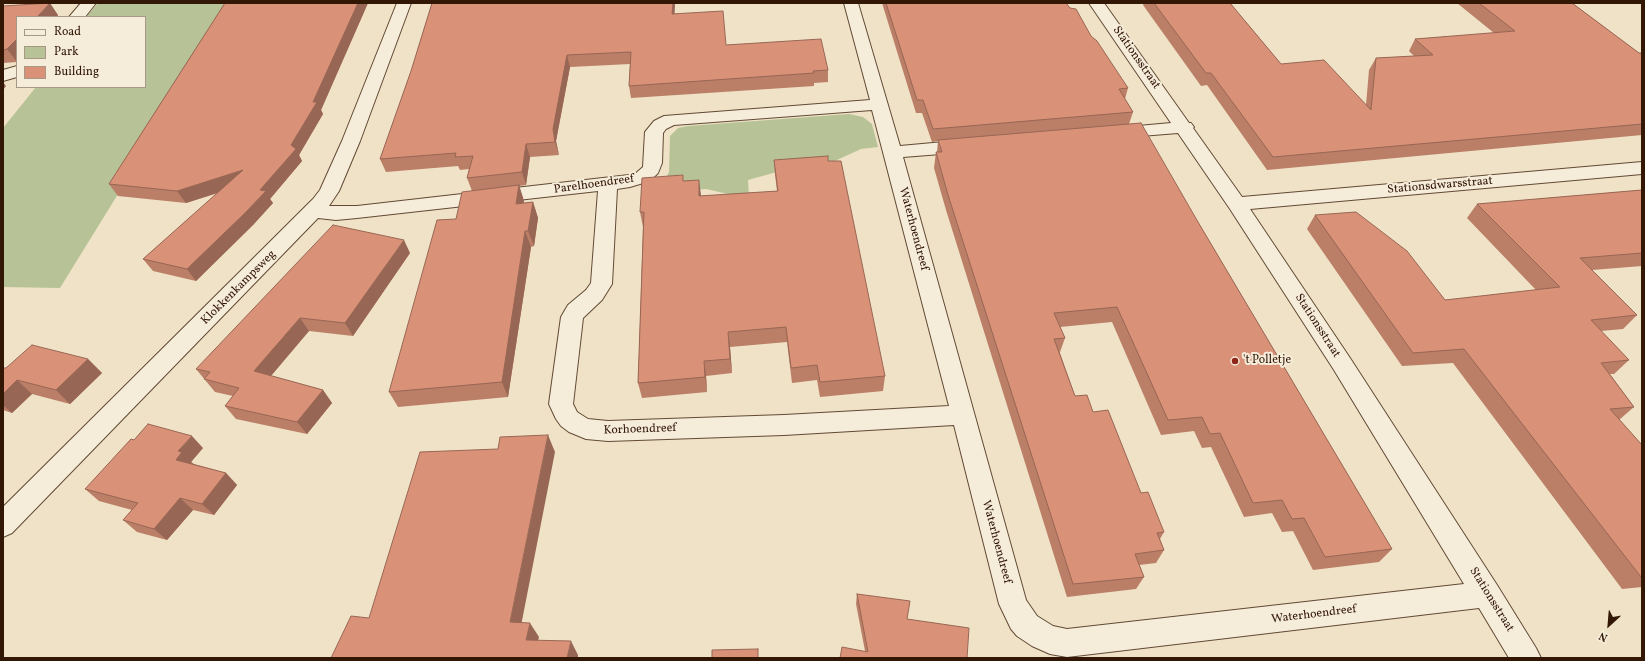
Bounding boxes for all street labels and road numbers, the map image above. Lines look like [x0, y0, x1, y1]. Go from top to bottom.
street label: Stationsstraat [1109, 24, 1163, 92]
street label: Parelhoendreef [553, 172, 635, 198]
street label: Stationsdwarsstraat [1387, 174, 1493, 198]
street label: Waterhoendreef [895, 186, 931, 272]
street label: Klokkenkampsweg [199, 248, 279, 328]
street label: Stationsstraat [1291, 291, 1343, 361]
street label: Korhoendreef [603, 422, 677, 438]
street label: Waterhoendreef [978, 499, 1014, 585]
street label: Stationsstraat [1465, 565, 1517, 635]
street label: Waterhoendreef [1271, 603, 1357, 627]

